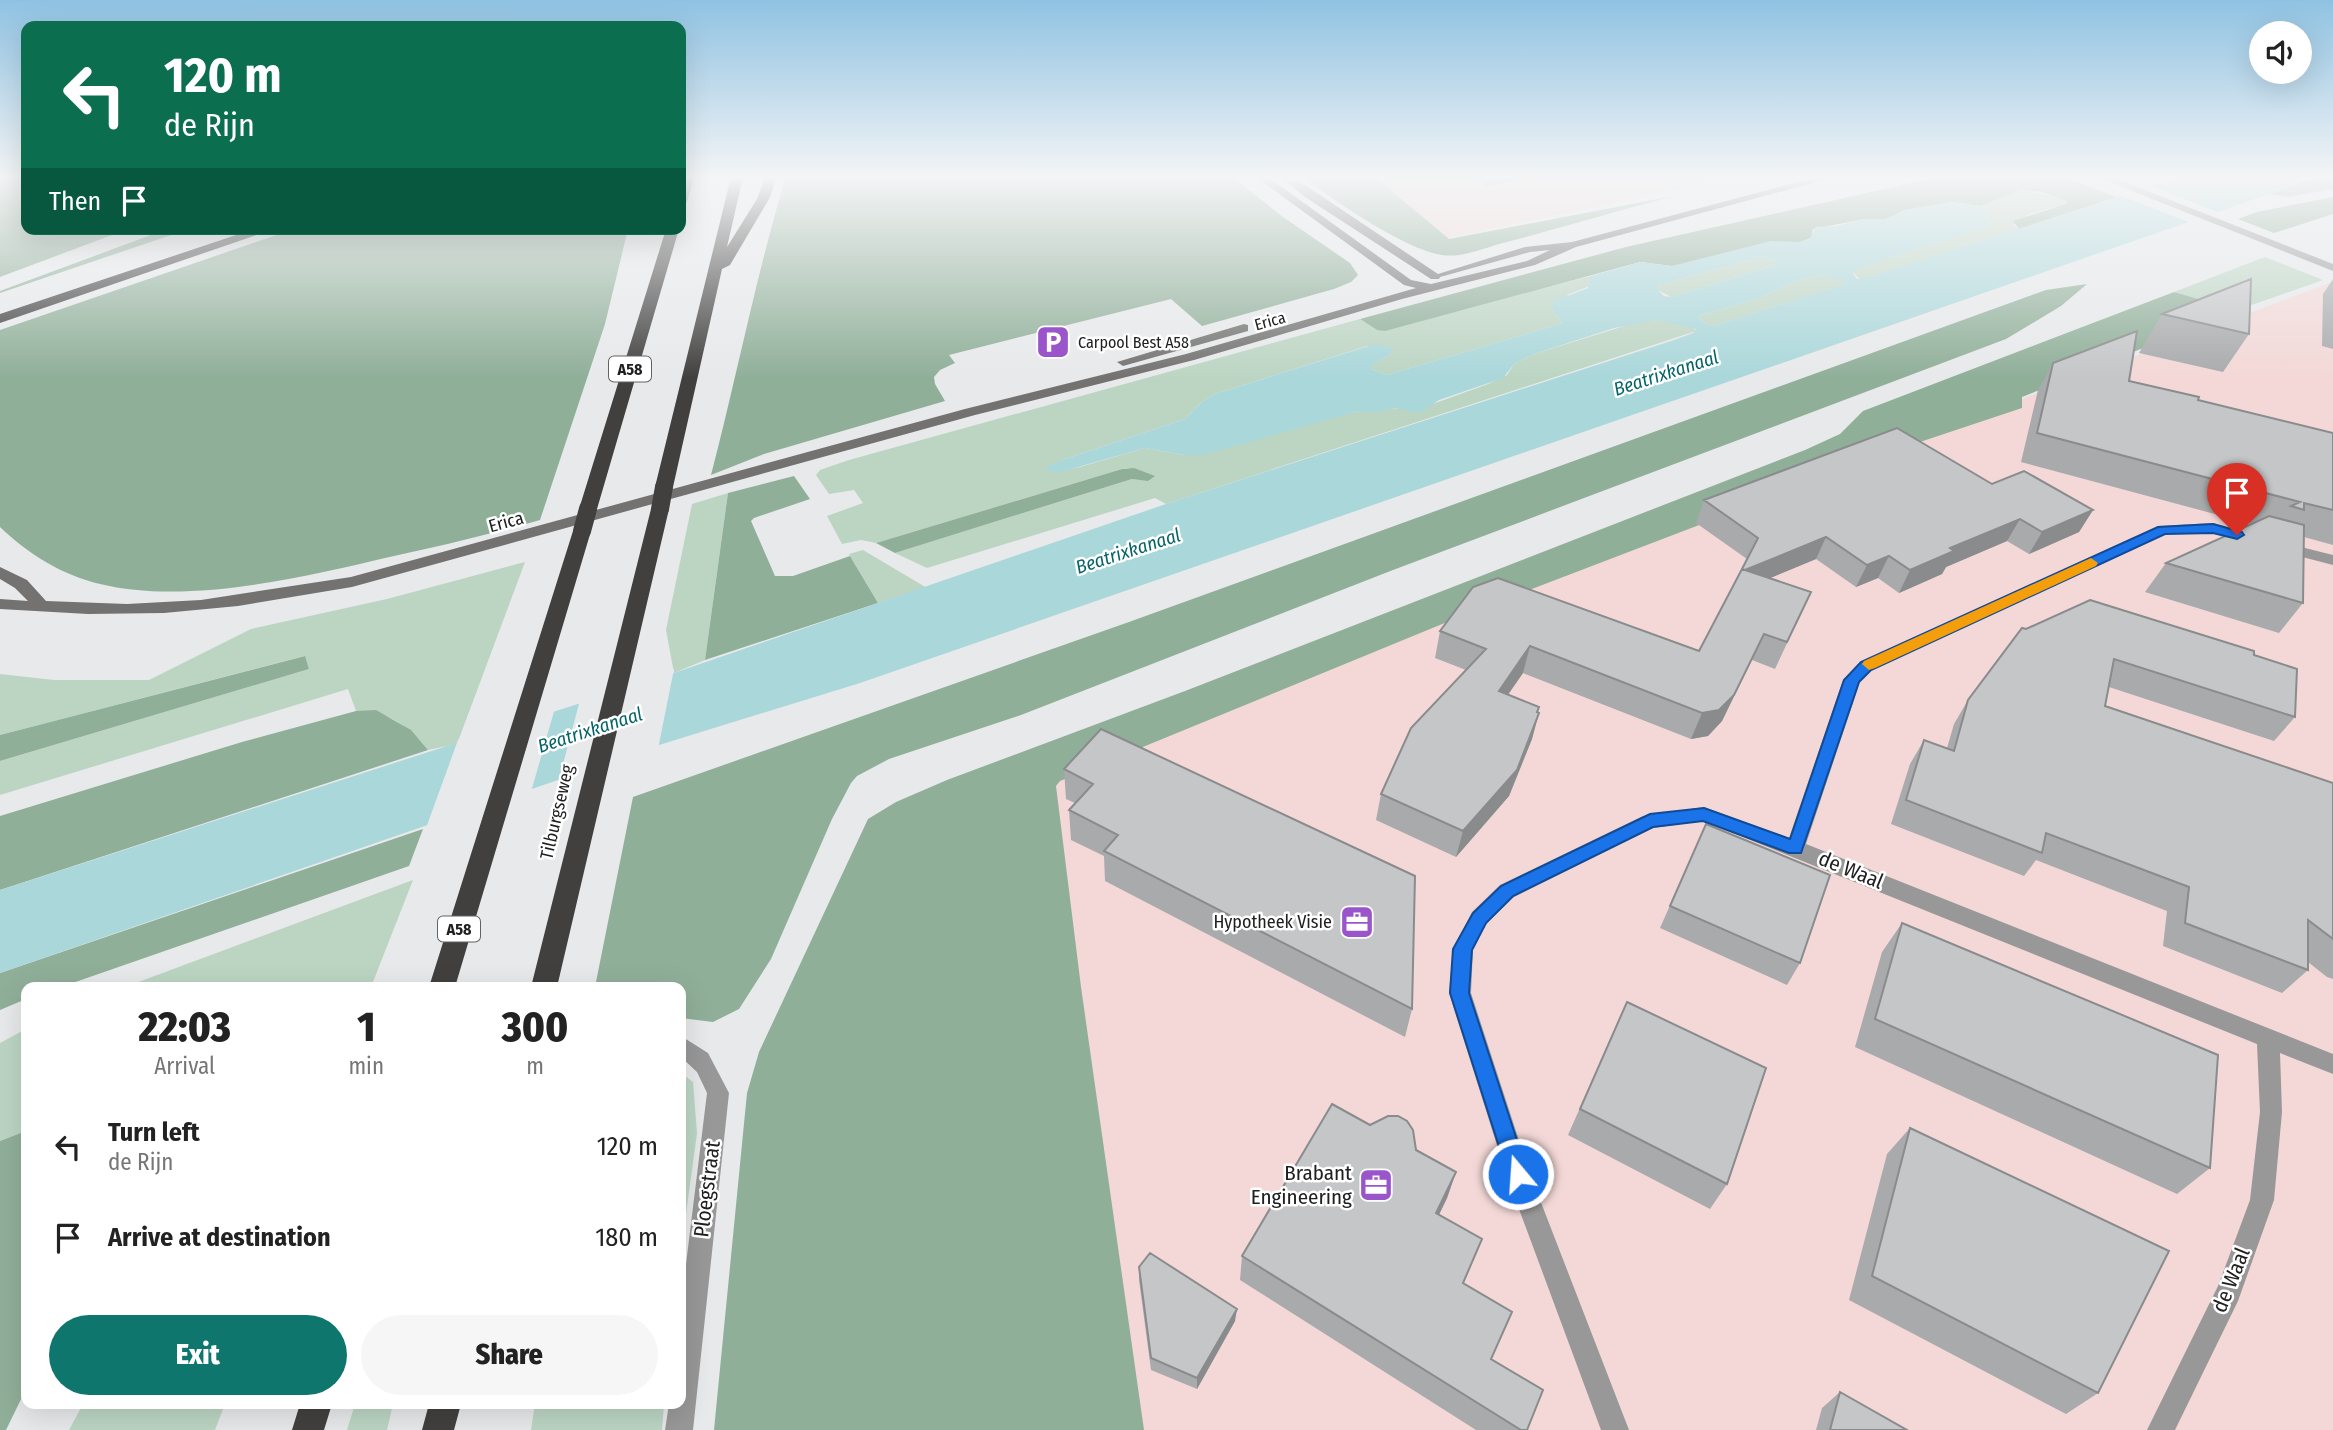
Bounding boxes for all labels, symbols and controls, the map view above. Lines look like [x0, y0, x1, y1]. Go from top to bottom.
map controls [2249, 21, 2312, 84]
button: sound [2249, 21, 2312, 84]
text: 120 m [164, 46, 282, 105]
icon: left [49, 49, 140, 140]
text: de Rijn [164, 106, 255, 144]
icon: arrive [115, 182, 153, 220]
text: Then [49, 186, 101, 217]
street label: Erica [1252, 308, 1288, 334]
parking icon: Carpool Best A58 [1034, 323, 1072, 361]
place label: Carpool Best A58 [1078, 333, 1189, 352]
water label: Beatrixkanaal [1611, 345, 1721, 401]
road number: A58 [609, 356, 651, 382]
pin [2207, 463, 2267, 535]
icon: arrive [2218, 474, 2256, 512]
street label: Erica [486, 507, 526, 537]
water label: Beatrixkanaal [1073, 523, 1183, 579]
water label: Beatrixkanaal [535, 702, 645, 758]
street label: Tilburgseweg [535, 762, 579, 862]
street label: de Waal [1815, 845, 1888, 895]
office icon: Hypotheek Visie [1338, 903, 1376, 941]
place label: Hypotheek Visie [1213, 911, 1332, 933]
road number: A58 [438, 917, 480, 942]
text: 22:03 [139, 1002, 231, 1052]
text: 1 [357, 1002, 375, 1052]
text: 300 [502, 1002, 568, 1052]
text: Arrival [154, 1052, 215, 1080]
text: min [348, 1052, 384, 1080]
text: m [526, 1052, 544, 1080]
text: Turn left [108, 1117, 200, 1148]
icon: left [49, 1128, 87, 1166]
text: 120 m [597, 1131, 658, 1162]
position arrow [1481, 1137, 1555, 1211]
street label: Ploegstraat [688, 1139, 726, 1239]
text: de Rijn [108, 1148, 173, 1176]
place label: Brabant Engineering [1251, 1160, 1352, 1210]
office icon: Brabant Engineering [1357, 1166, 1395, 1204]
icon: arrive [49, 1219, 87, 1257]
text: Arrive at destination [108, 1222, 331, 1253]
text: 180 m [595, 1222, 658, 1253]
street label: de Waal [2206, 1243, 2256, 1316]
button: Exit [49, 1315, 347, 1395]
button: Share [361, 1315, 658, 1395]

